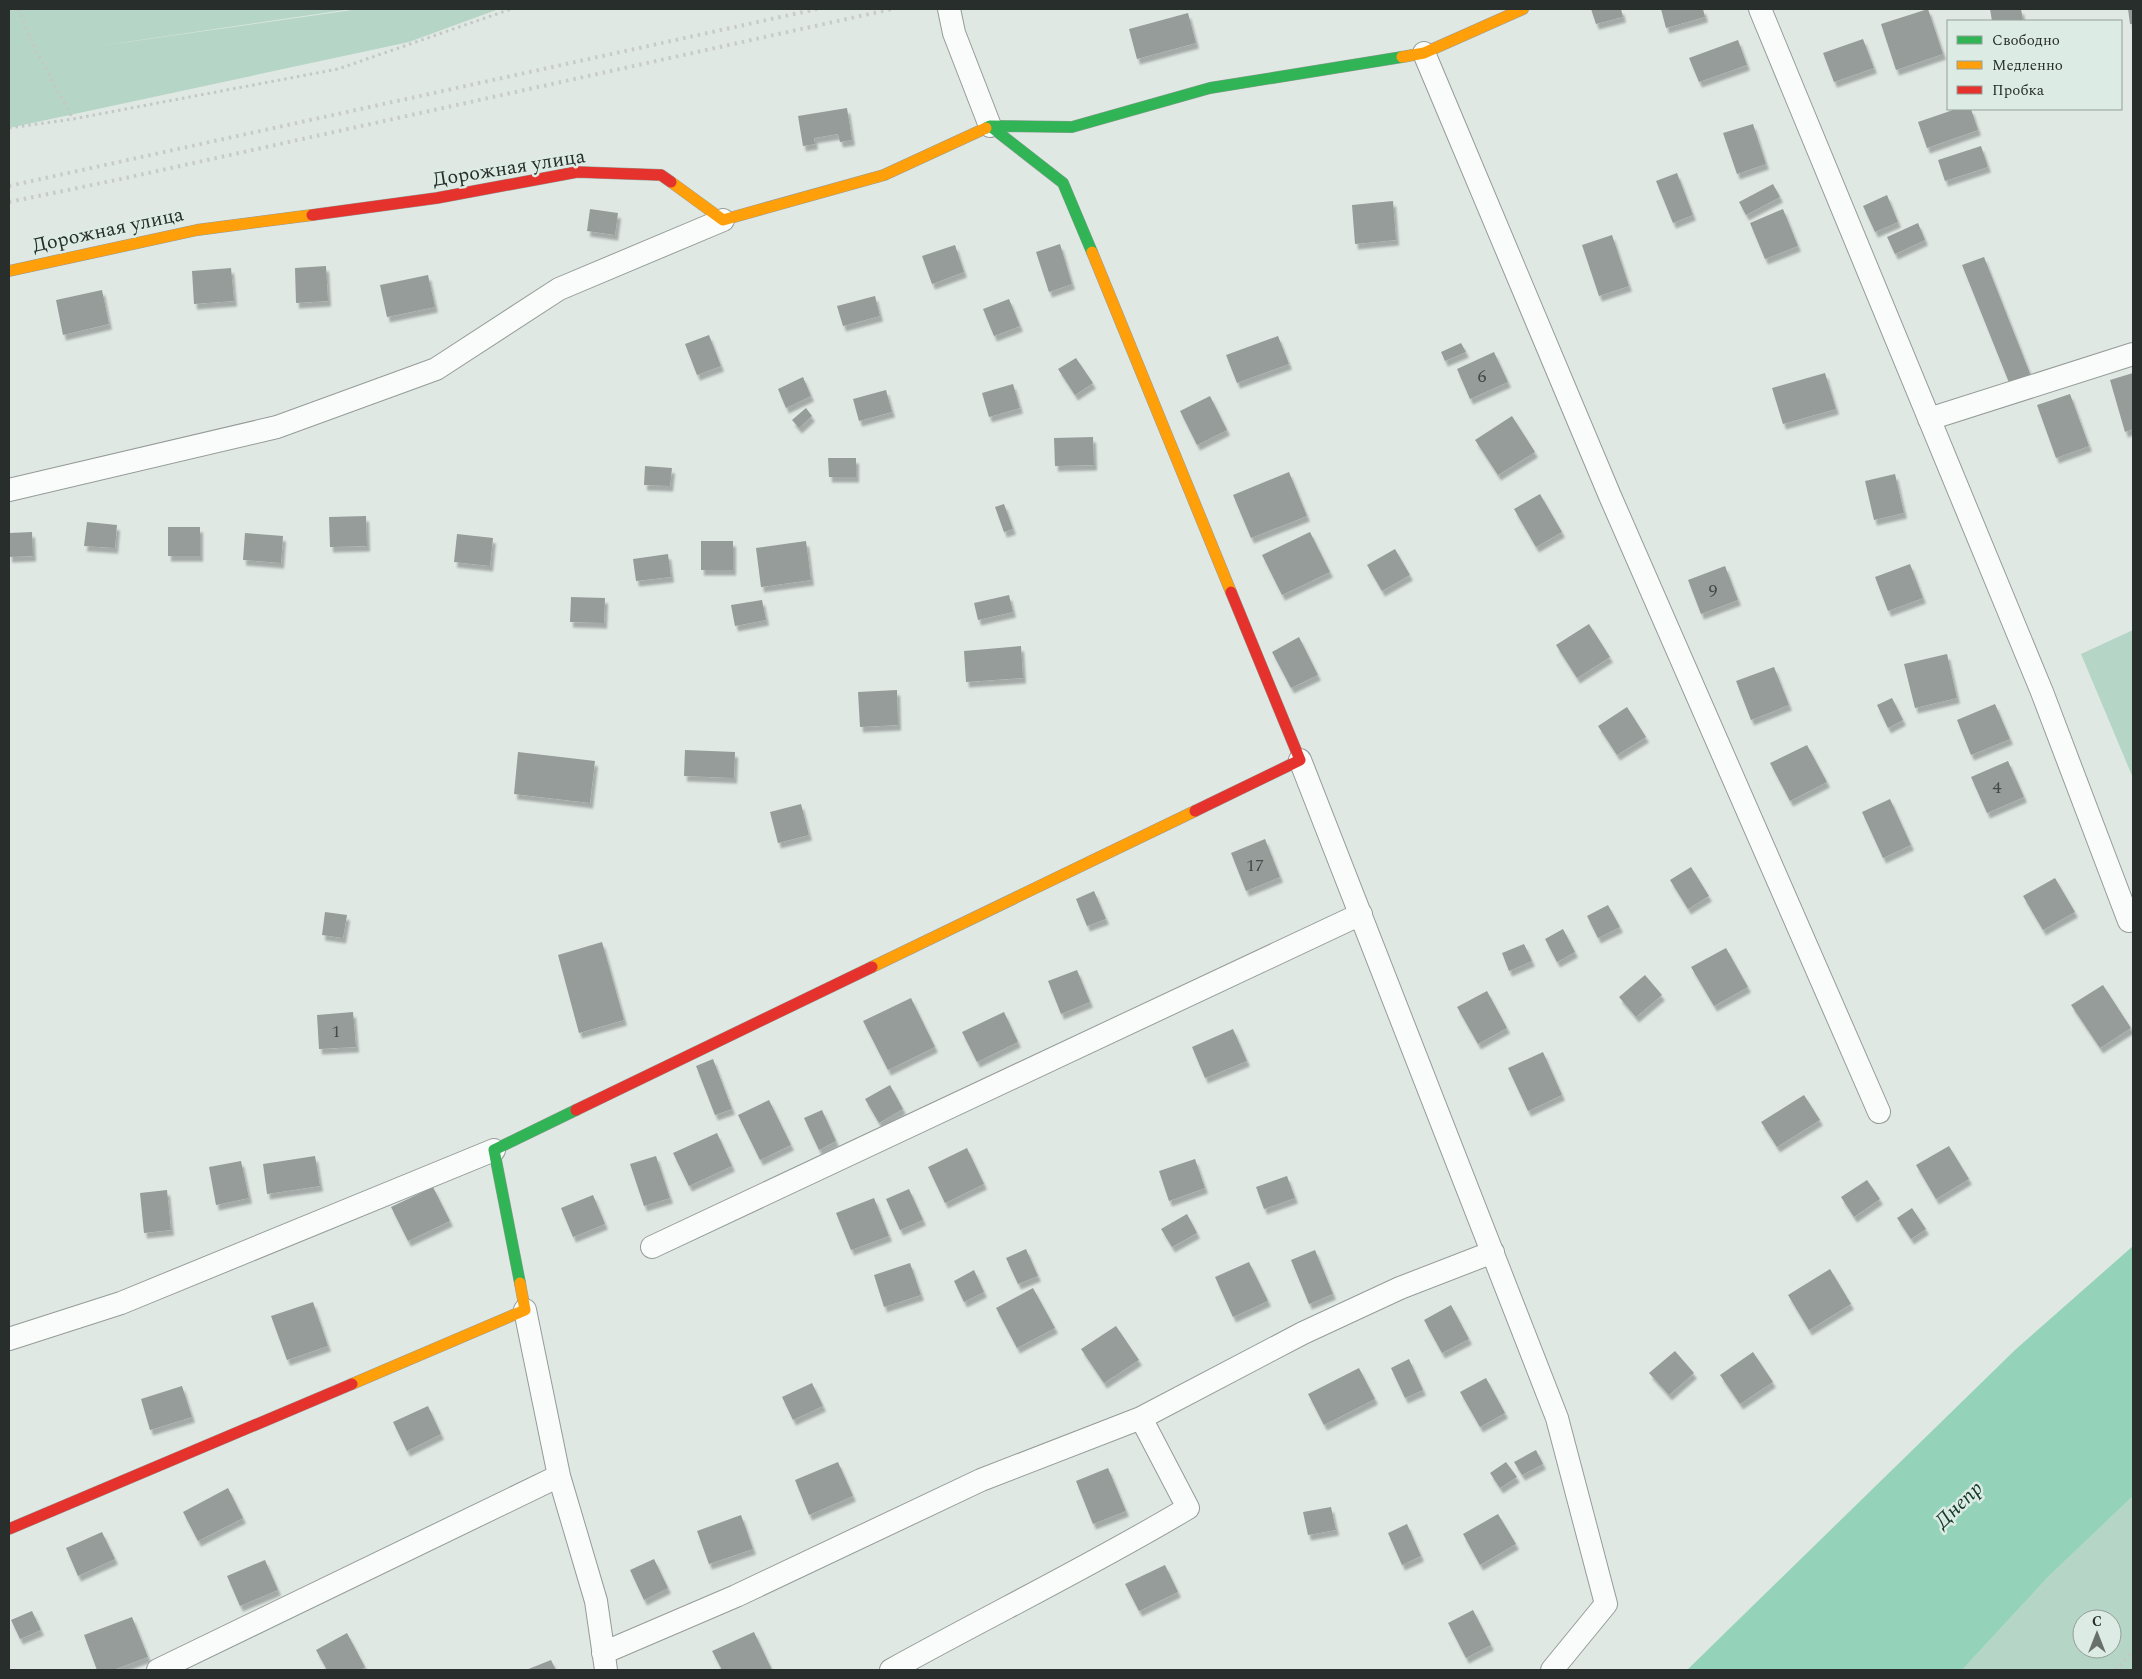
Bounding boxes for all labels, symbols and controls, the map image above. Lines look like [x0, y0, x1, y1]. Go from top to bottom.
legend [1947, 20, 2122, 110]
text: Свободно [1992, 29, 2060, 52]
text: Медленно [1992, 54, 2063, 77]
text: Пробка [1992, 79, 2045, 102]
street label: Дорожная улица [431, 141, 588, 195]
street label: Дорожная улица [30, 199, 187, 261]
house number: 6 [1478, 363, 1487, 390]
house number: 9 [1709, 577, 1718, 604]
house number: 4 [1993, 774, 2002, 801]
house number: 17 [1246, 852, 1264, 879]
house number: 1 [332, 1018, 341, 1045]
water label: Днепр [1926, 1473, 1991, 1537]
north arrow [2072, 1609, 2122, 1659]
text: С [2092, 1611, 2102, 1632]

